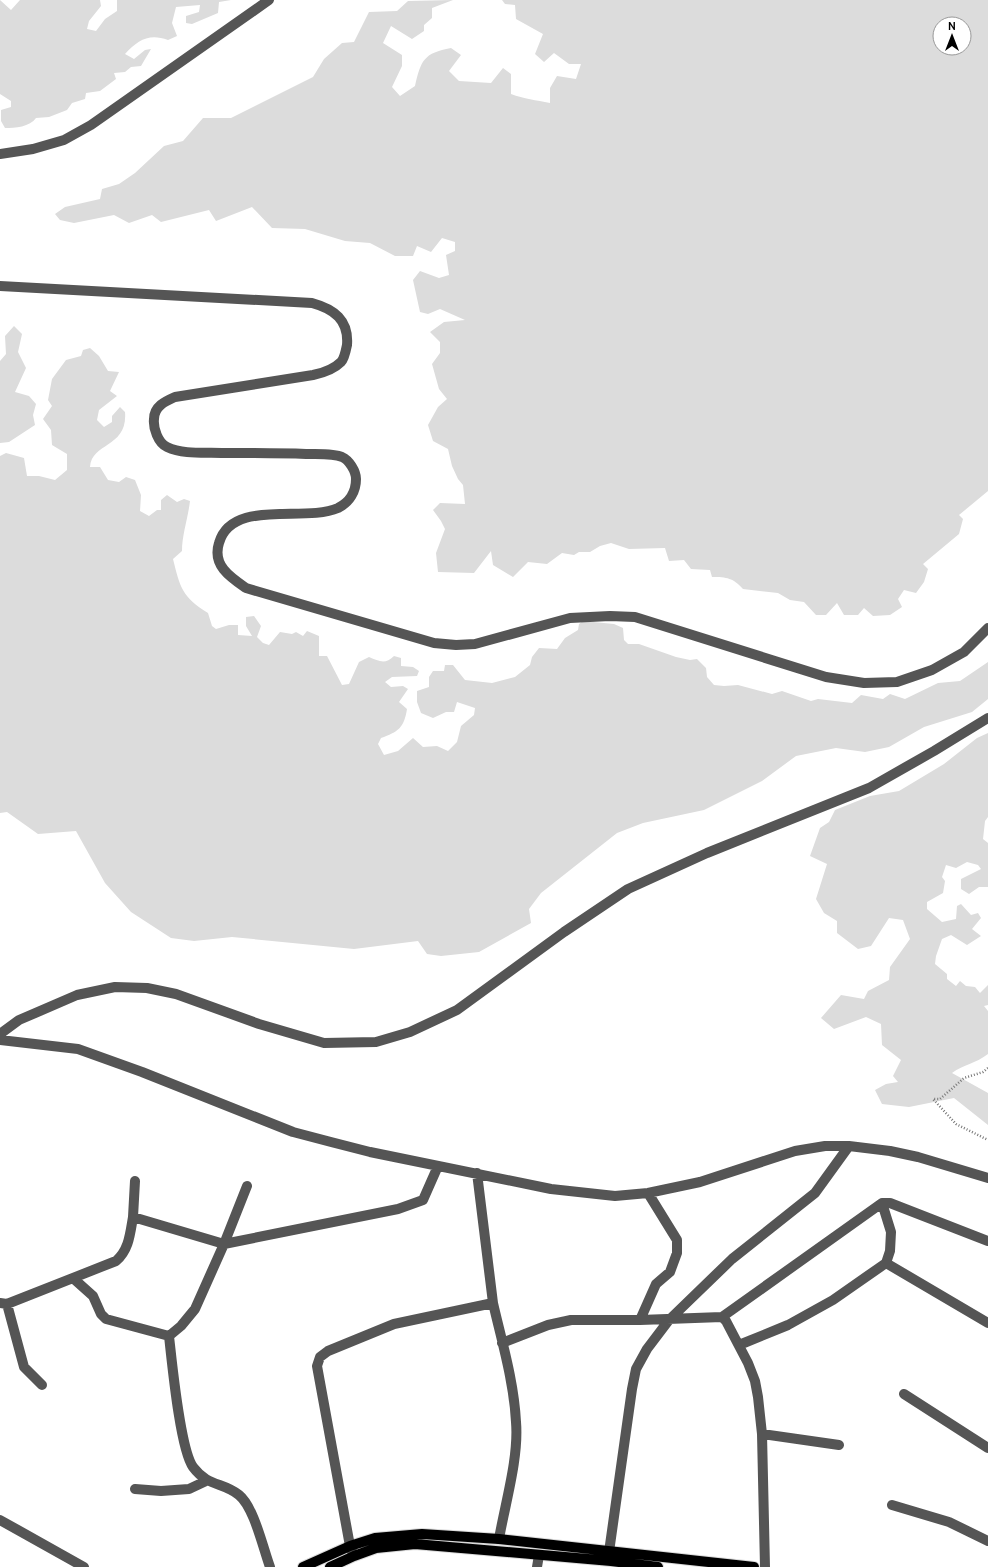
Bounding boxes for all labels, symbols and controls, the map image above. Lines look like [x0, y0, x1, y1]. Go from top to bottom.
north arrow [932, 16, 972, 56]
text: N [948, 19, 956, 33]

